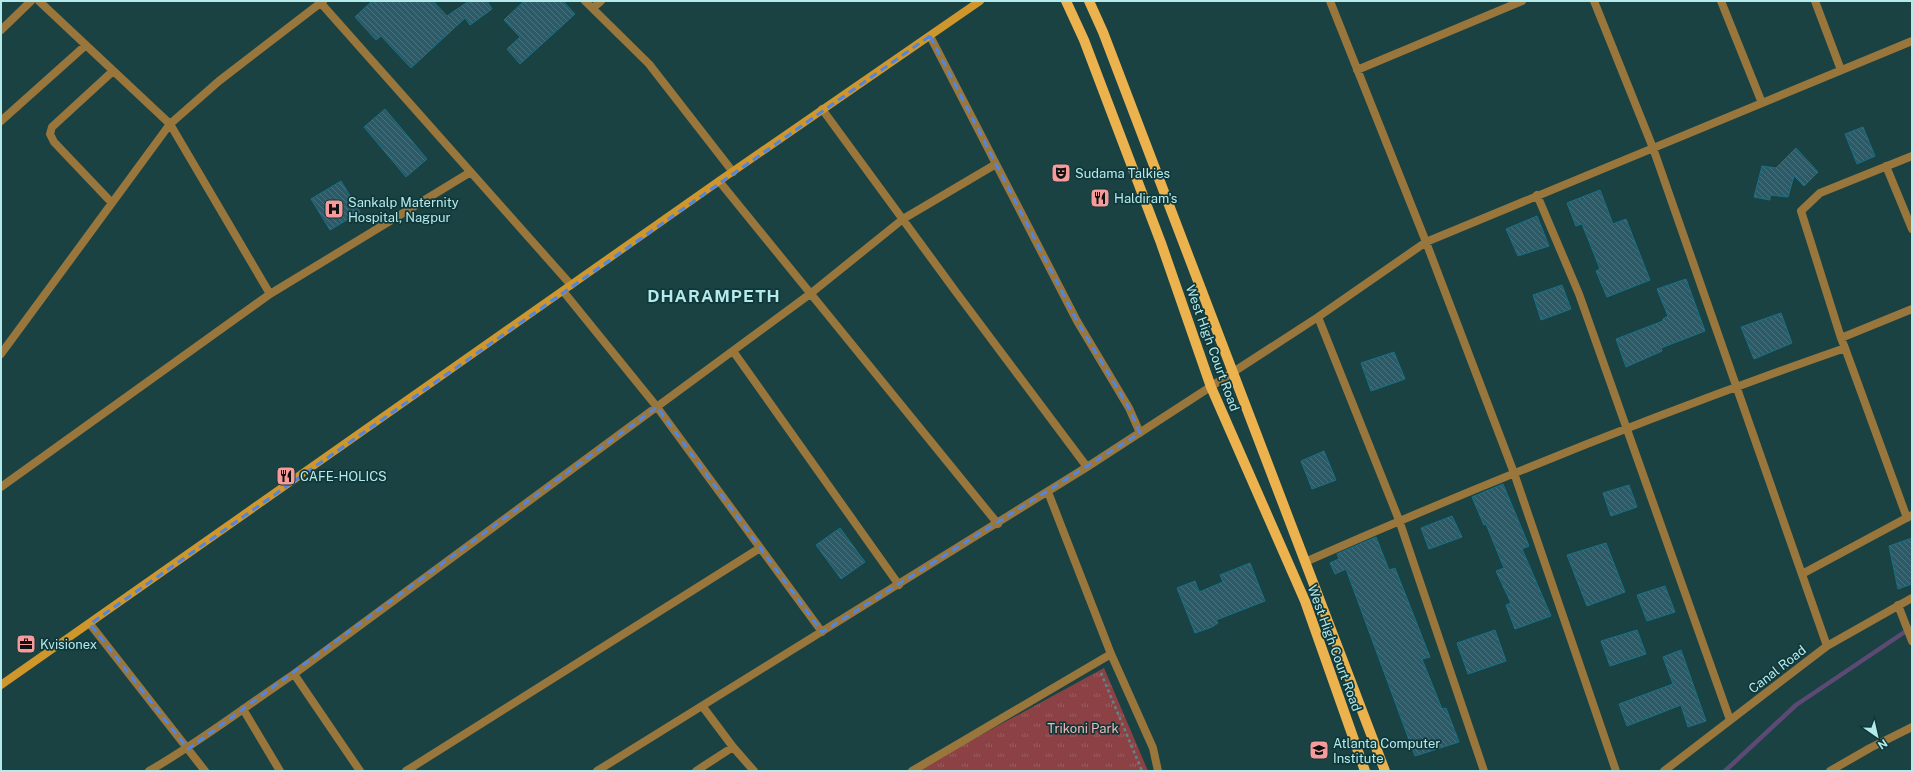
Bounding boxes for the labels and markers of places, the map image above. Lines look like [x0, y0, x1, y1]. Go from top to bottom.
theatre icon: Sudama Talkies [1050, 162, 1072, 184]
place label: Sudama Talkies [1075, 166, 1170, 181]
restaurant icon: Haldiram's [1089, 187, 1111, 209]
place label: Haldiram's [1114, 191, 1177, 206]
place label: Sankalp Maternity Hospital, Nagpur [348, 195, 459, 225]
hospital icon: Sankalp Maternity Hospital, Nagpur [323, 198, 345, 220]
restaurant icon: CAFE-HOLICS [275, 465, 297, 487]
place label: CAFE-HOLICS [300, 469, 387, 484]
office icon: Kvisionex [15, 633, 37, 655]
place label: Kvisionex [40, 637, 97, 652]
place label: Atlanta Computer Institute [1333, 736, 1440, 766]
school or university icon: Atlanta Computer Institute [1308, 739, 1330, 761]

